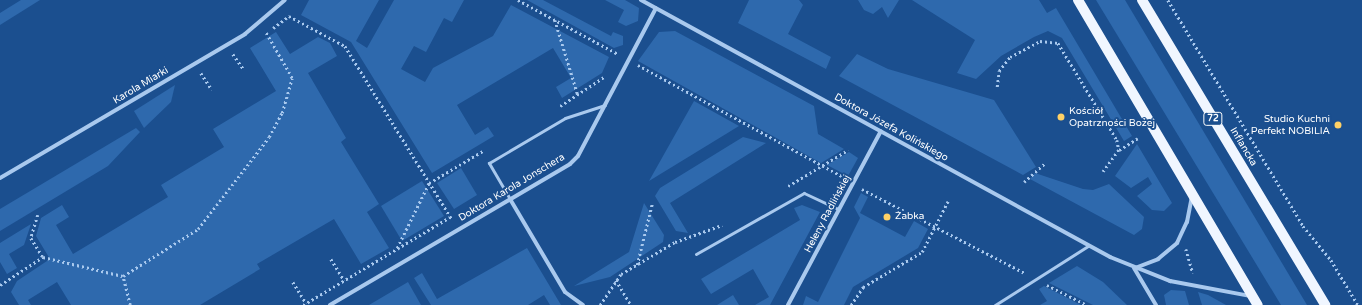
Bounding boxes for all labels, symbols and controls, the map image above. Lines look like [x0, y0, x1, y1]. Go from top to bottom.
street label: Karola Miarki [111, 65, 171, 107]
street label: Doktora Józefa Kolińskiego [832, 92, 950, 164]
place label: Kościół Opatrzności Bożej [1069, 105, 1155, 128]
marker: Kościół Opatrzności Bożej [1056, 112, 1066, 122]
road number: 72 [1203, 112, 1223, 126]
place label: Studio Kuchni Perfekt NOBILIA [1251, 113, 1330, 136]
marker: Studio Kuchni Perfekt NOBILIA [1333, 120, 1343, 130]
street label: Inflancka [1227, 125, 1259, 169]
street label: Doktora Karola Jonschera [457, 152, 567, 224]
street label: Heleny Radlińskiej [802, 173, 854, 255]
place label: Żabka [895, 211, 924, 223]
marker: Żabka [882, 212, 892, 222]

